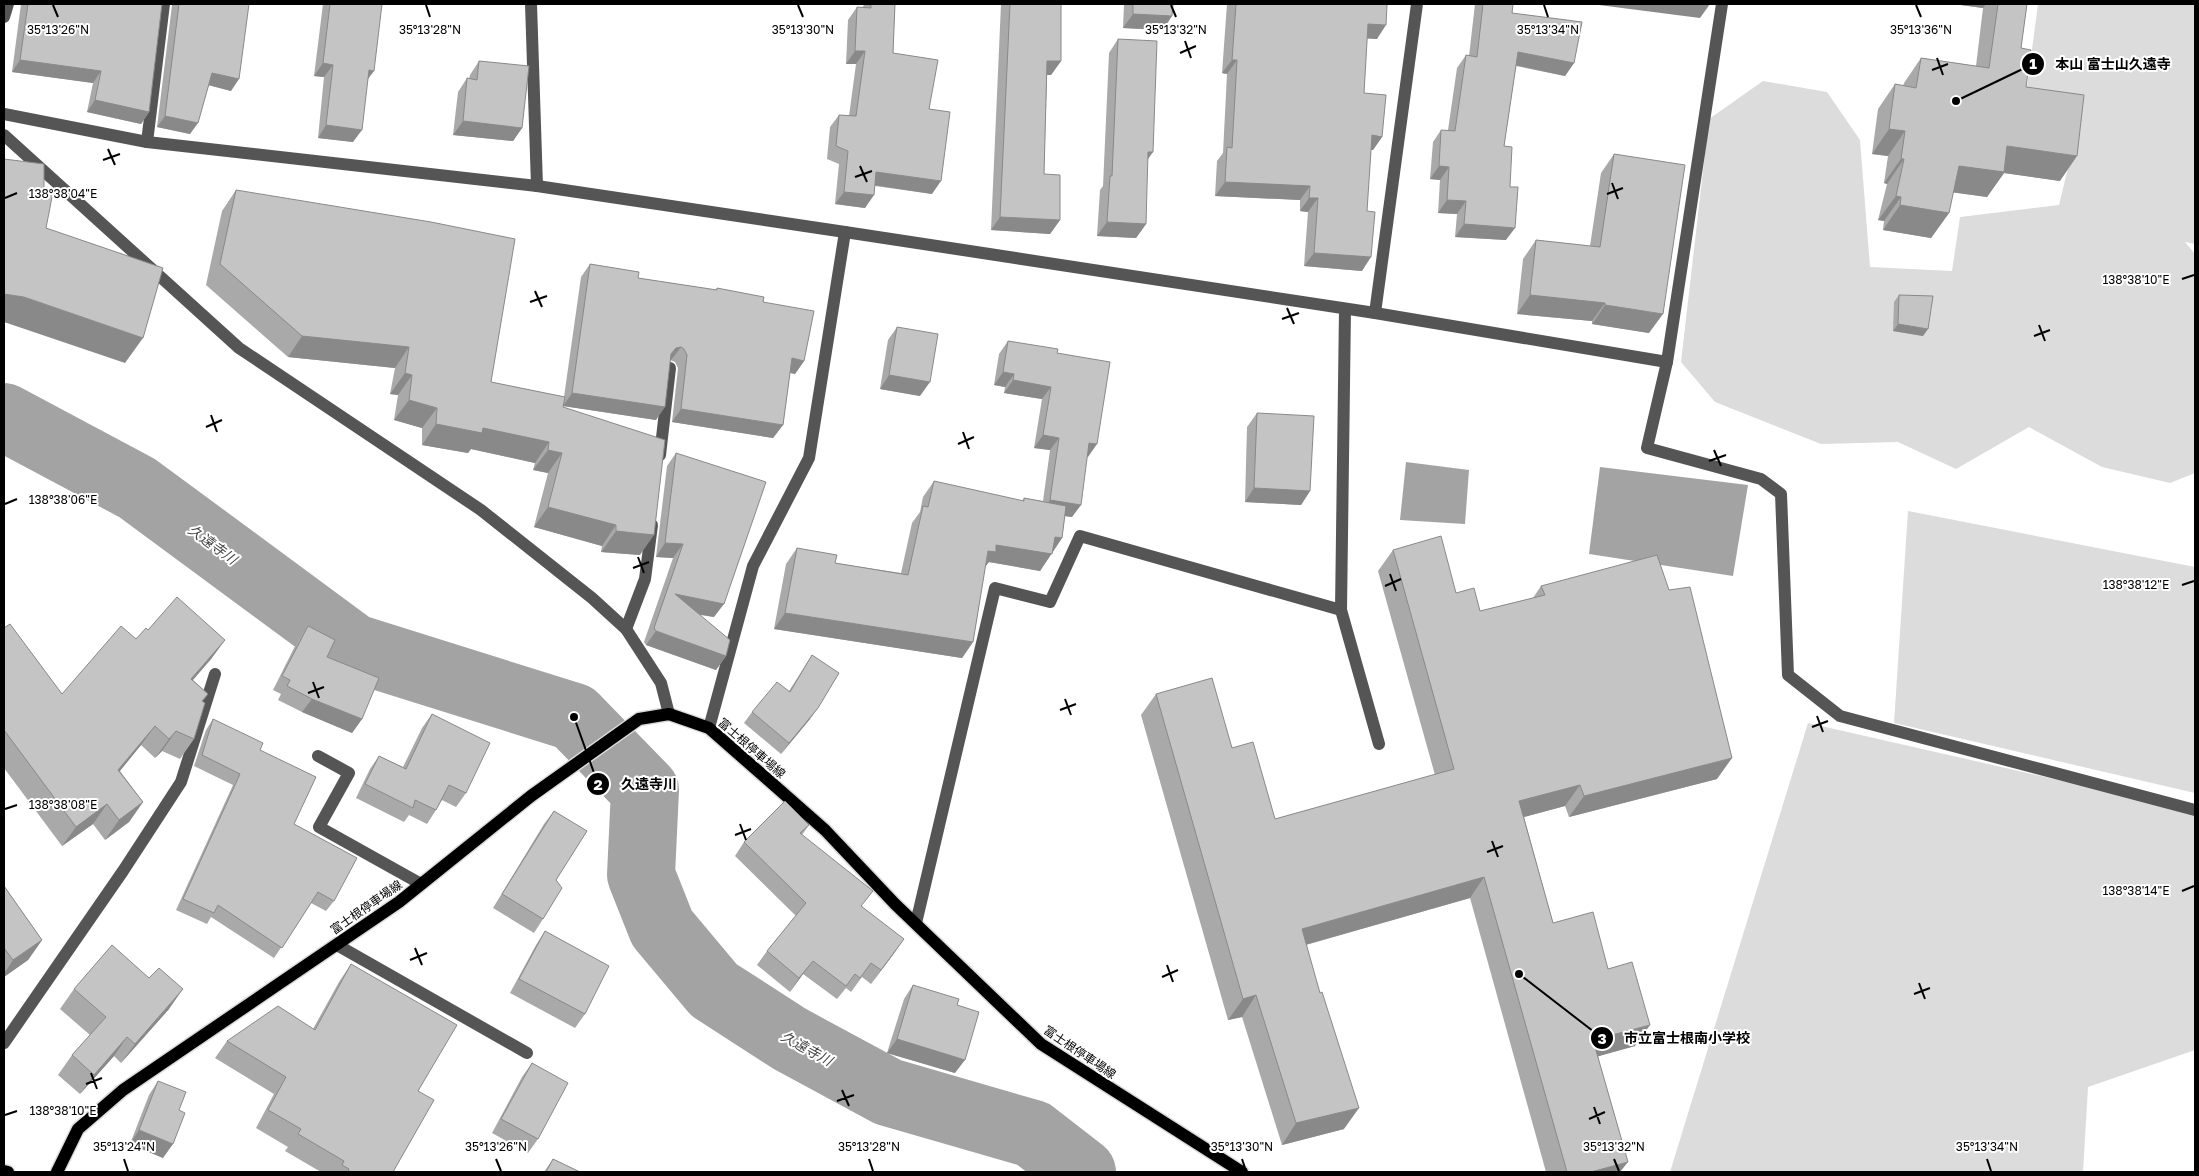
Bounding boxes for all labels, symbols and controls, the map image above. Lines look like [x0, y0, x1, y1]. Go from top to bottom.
text: 35°13'26"N [27, 22, 89, 37]
text: 35°13'28"N [399, 22, 461, 37]
text: 35°13'30"N [772, 22, 834, 37]
text: 35°13'32"N [1145, 22, 1207, 37]
text: 35°13'34"N [1517, 22, 1579, 37]
text: 35°13'36"N [1890, 22, 1952, 37]
callout: 本山 富士山久遠寺 [2021, 50, 2181, 79]
text: 1 [2029, 54, 2037, 72]
text: 本山 富士山久遠寺 [2055, 55, 2171, 72]
text: 138°38'04"E [29, 186, 97, 201]
text: 138°38'10"E [2102, 272, 2170, 287]
text: 138°38'06"E [29, 492, 97, 507]
water label: 久遠寺川 [185, 521, 242, 569]
text: 138°38'12"E [2103, 577, 2169, 592]
street label: 富士根停車場線 [715, 715, 789, 781]
callout: 久遠寺川 [586, 770, 687, 799]
text: 2 [593, 775, 603, 793]
text: 久遠寺川 [621, 775, 677, 792]
text: 138°38'08"E [29, 797, 97, 812]
street label: 富士根停車場線 [327, 877, 405, 937]
text: 138°38'14"E [2103, 883, 2169, 898]
street label: 富士根停車場線 [1041, 1022, 1119, 1082]
callout: 市立富士根南小学校 [1589, 1024, 1760, 1053]
water label: 久遠寺川 [778, 1027, 837, 1070]
text: 3 [1597, 1029, 1607, 1047]
text: 市立富士根南小学校 [1624, 1029, 1750, 1046]
text: 138°38'10"E [29, 1103, 97, 1118]
text: 35°13'24"N [93, 1139, 155, 1154]
text: 35°13'26"N [465, 1139, 527, 1154]
text: 35°13'28"N [838, 1139, 900, 1154]
text: 35°13'30"N [1211, 1139, 1273, 1154]
text: 35°13'32"N [1583, 1139, 1645, 1154]
text: 35°13'34"N [1956, 1139, 2018, 1154]

